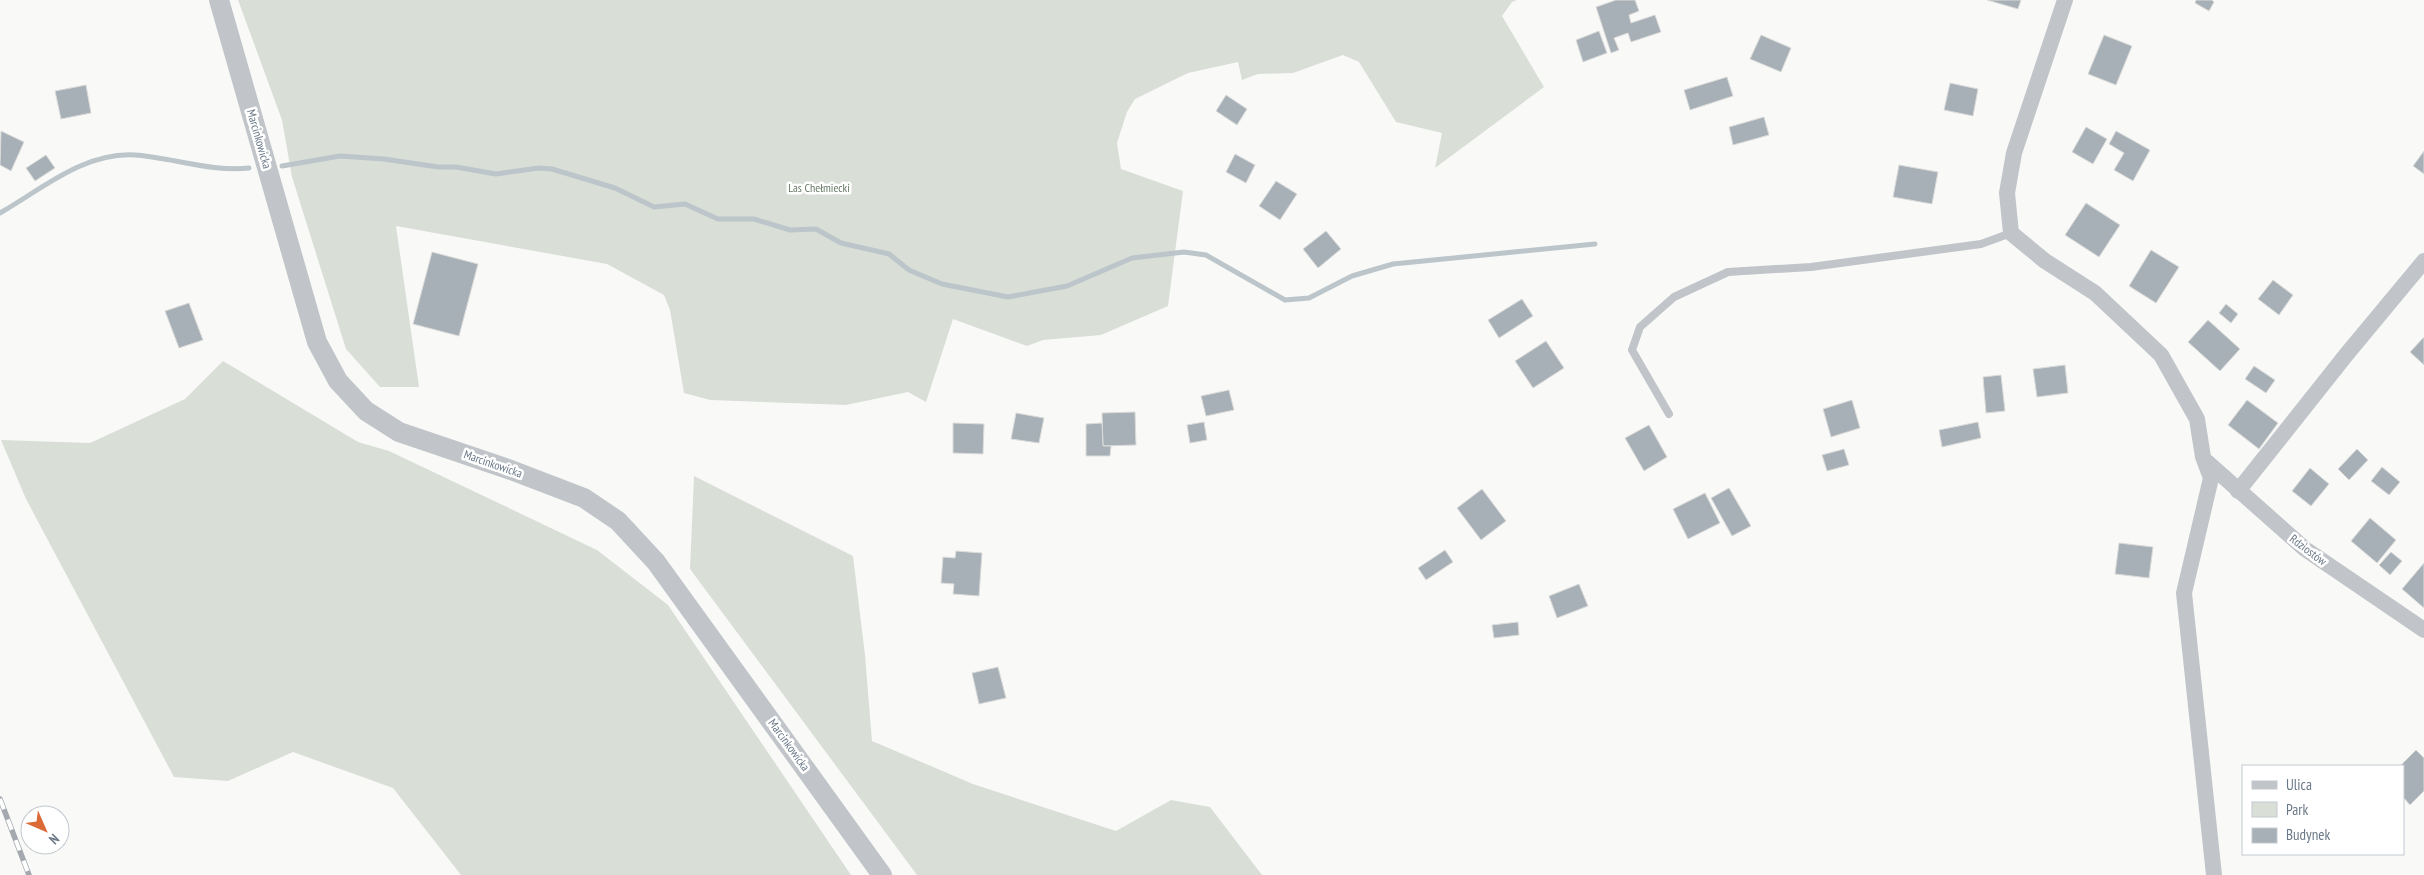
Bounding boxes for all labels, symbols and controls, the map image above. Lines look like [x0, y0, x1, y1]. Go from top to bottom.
street label: Marcinkowicka [244, 108, 275, 170]
park label: Las Chełmiecki [788, 180, 850, 195]
street label: Marcinkowicka [462, 447, 525, 481]
street label: Rdziostów [2287, 531, 2331, 569]
street label: Marcinkowicka [765, 716, 813, 774]
legend [2242, 765, 2404, 855]
text: Ulica [2286, 775, 2312, 794]
text: Park [2286, 800, 2308, 819]
north arrow [20, 805, 70, 855]
text: Budynek [2286, 825, 2330, 844]
text: N [45, 830, 63, 848]

